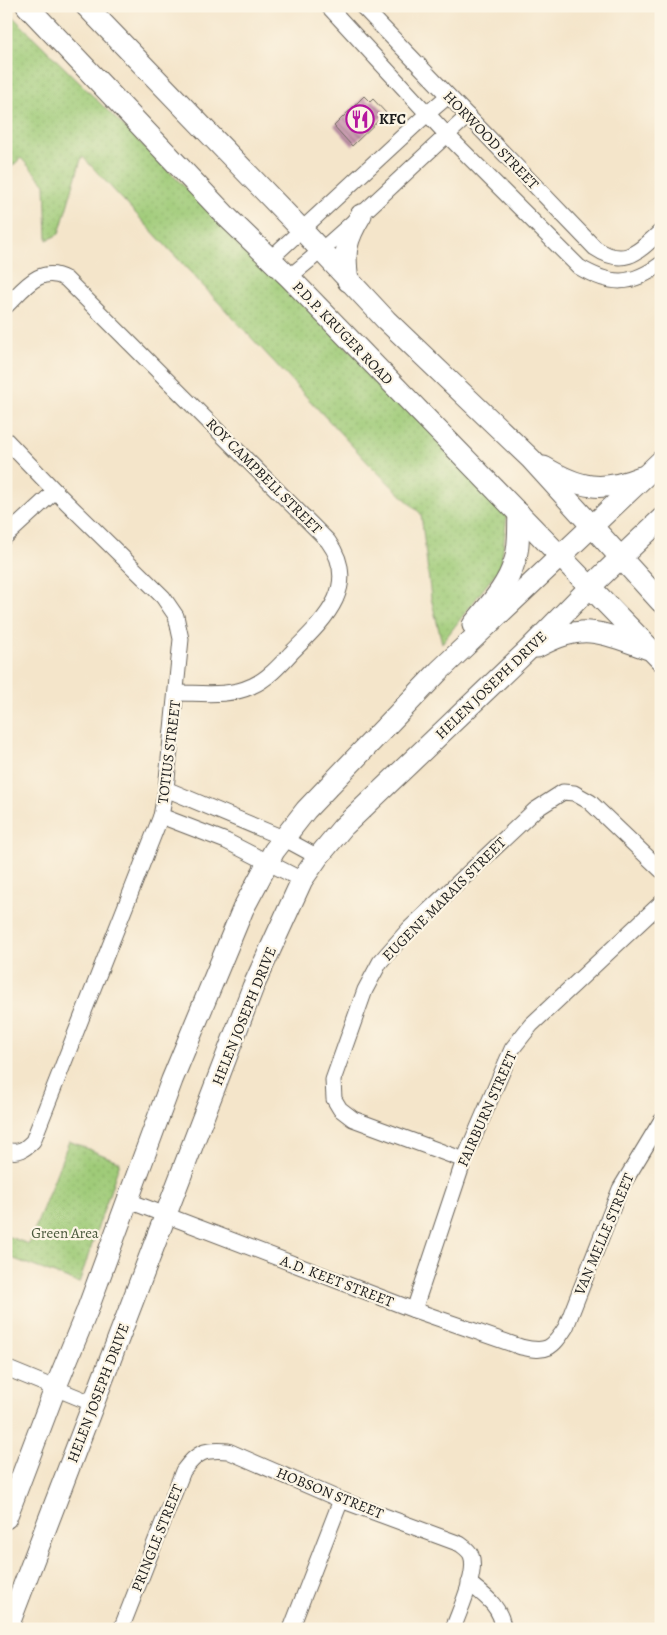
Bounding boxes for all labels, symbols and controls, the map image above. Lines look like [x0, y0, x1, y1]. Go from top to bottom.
street label: HORWOOD STREET [439, 86, 544, 194]
restaurant icon: KFC [345, 104, 375, 134]
place label: KFC [379, 109, 406, 129]
street label: P.D.P. KRUGER ROAD [288, 277, 398, 389]
street label: ROY CAMPBELL STREET [202, 414, 327, 539]
street label: HELEN JOSEPH DRIVE [431, 626, 551, 744]
street label: TOTIUS STREET [153, 698, 185, 805]
street label: EUGENE MARAIS STREET [378, 832, 511, 965]
street label: HELEN JOSEPH DRIVE [207, 944, 281, 1088]
street label: FAIRBURN STREET [453, 1048, 522, 1170]
street label: VAN MELLE STREET [569, 1169, 639, 1299]
park label: Green Area [31, 1223, 99, 1243]
street label: A.D. KEET STREET [277, 1250, 397, 1312]
street label: HELEN JOSEPH DRIVE [62, 1320, 134, 1466]
street label: HOBSON STREET [273, 1462, 387, 1524]
street label: PRINGLE STREET [126, 1481, 188, 1595]

